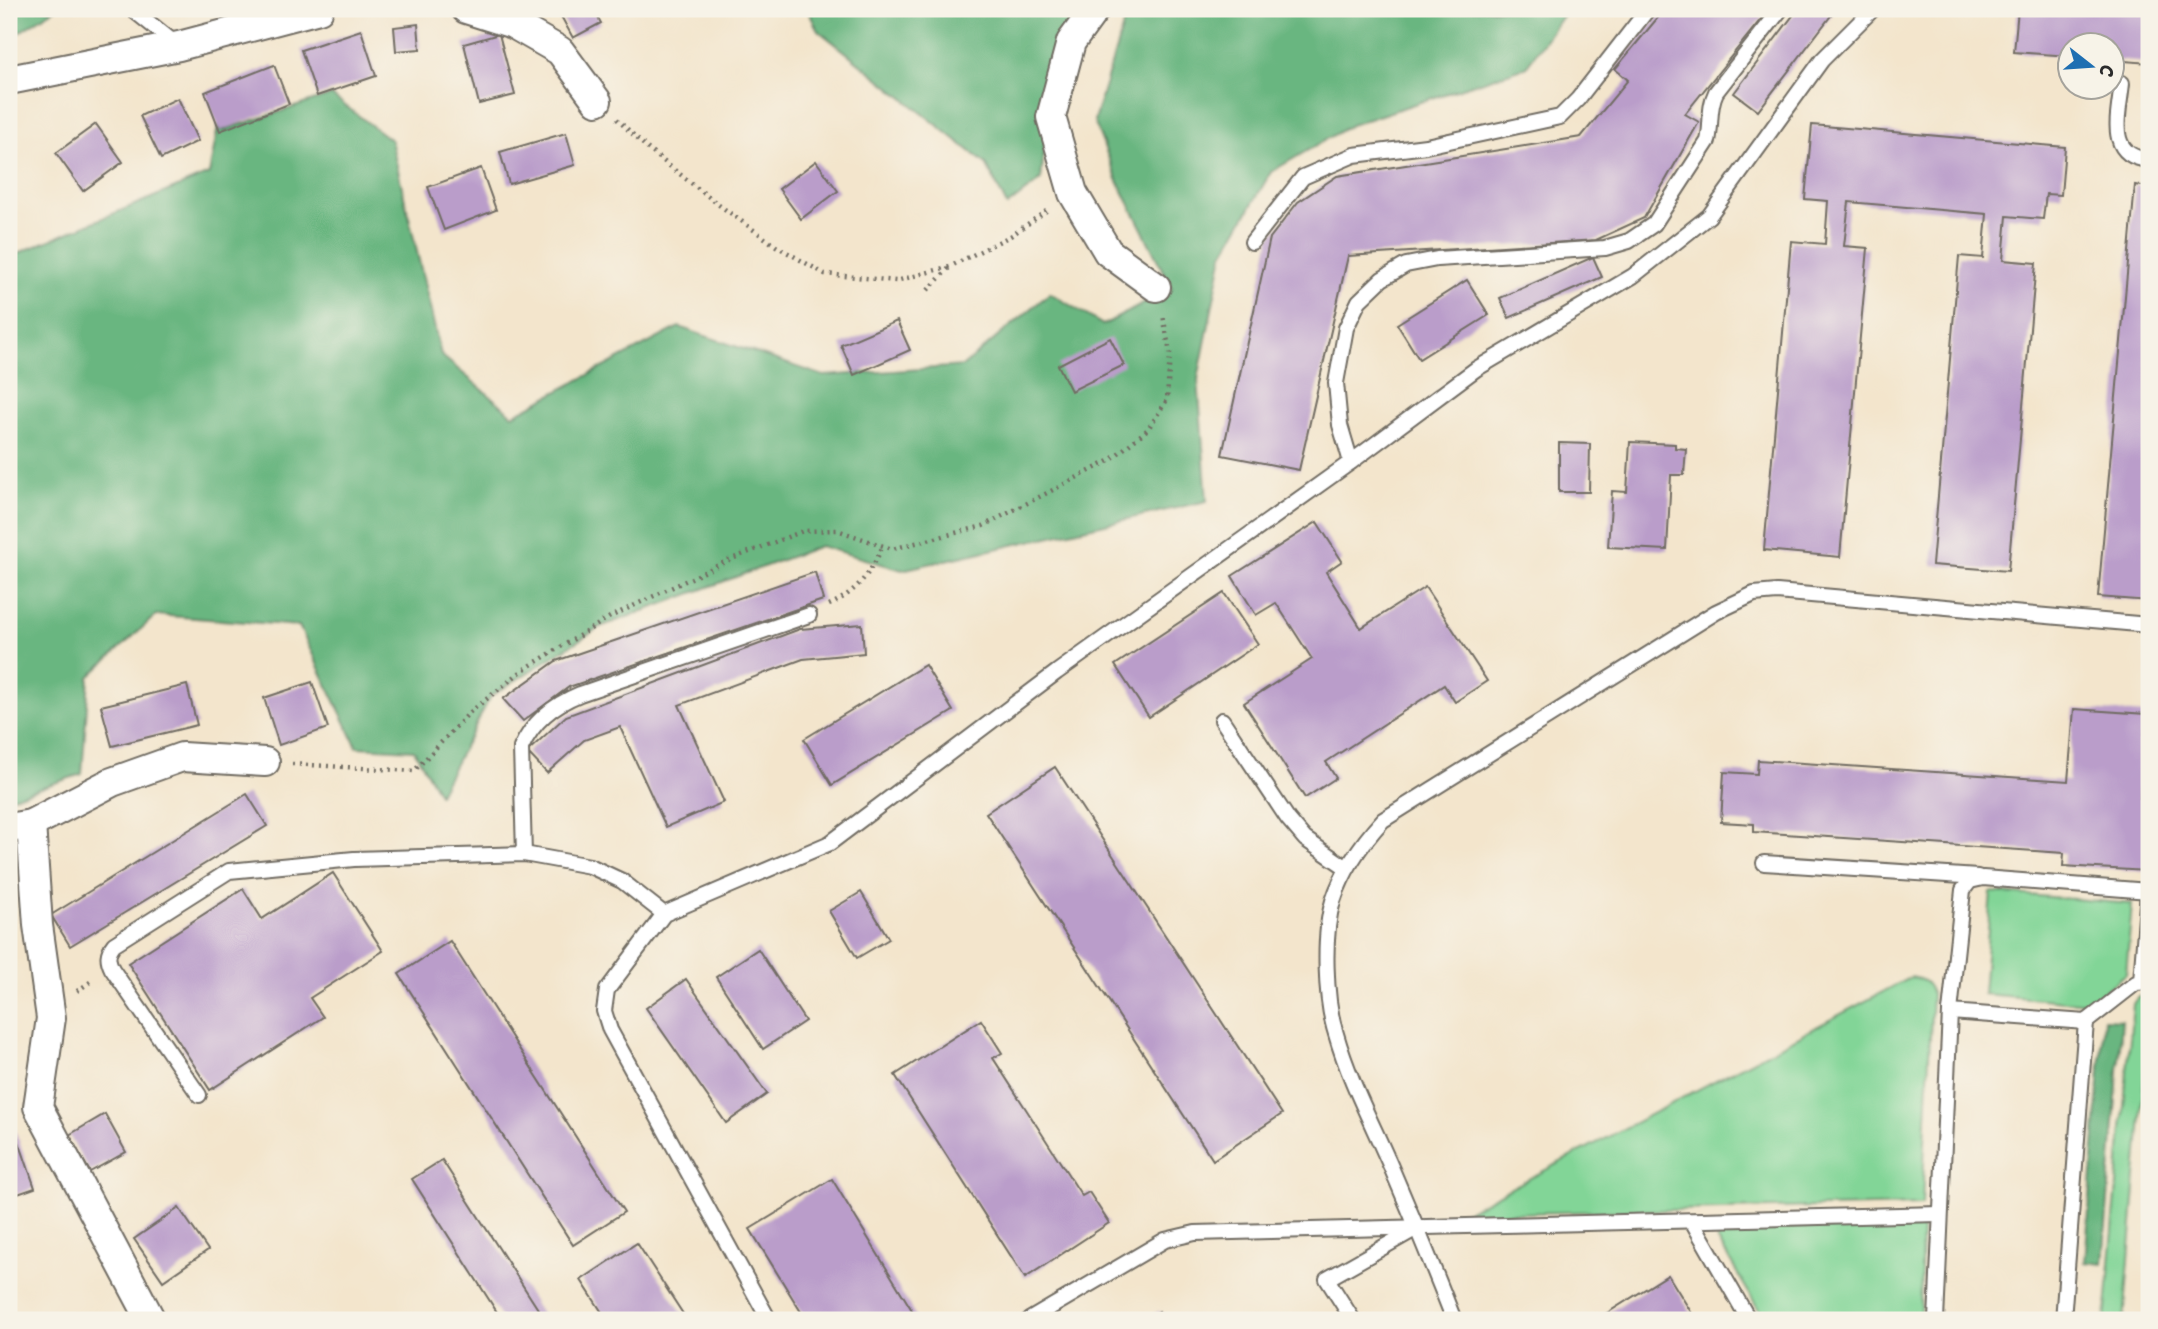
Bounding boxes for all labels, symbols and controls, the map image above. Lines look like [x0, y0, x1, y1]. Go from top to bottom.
north arrow [2056, 32, 2126, 102]
text: С [2093, 62, 2120, 80]

